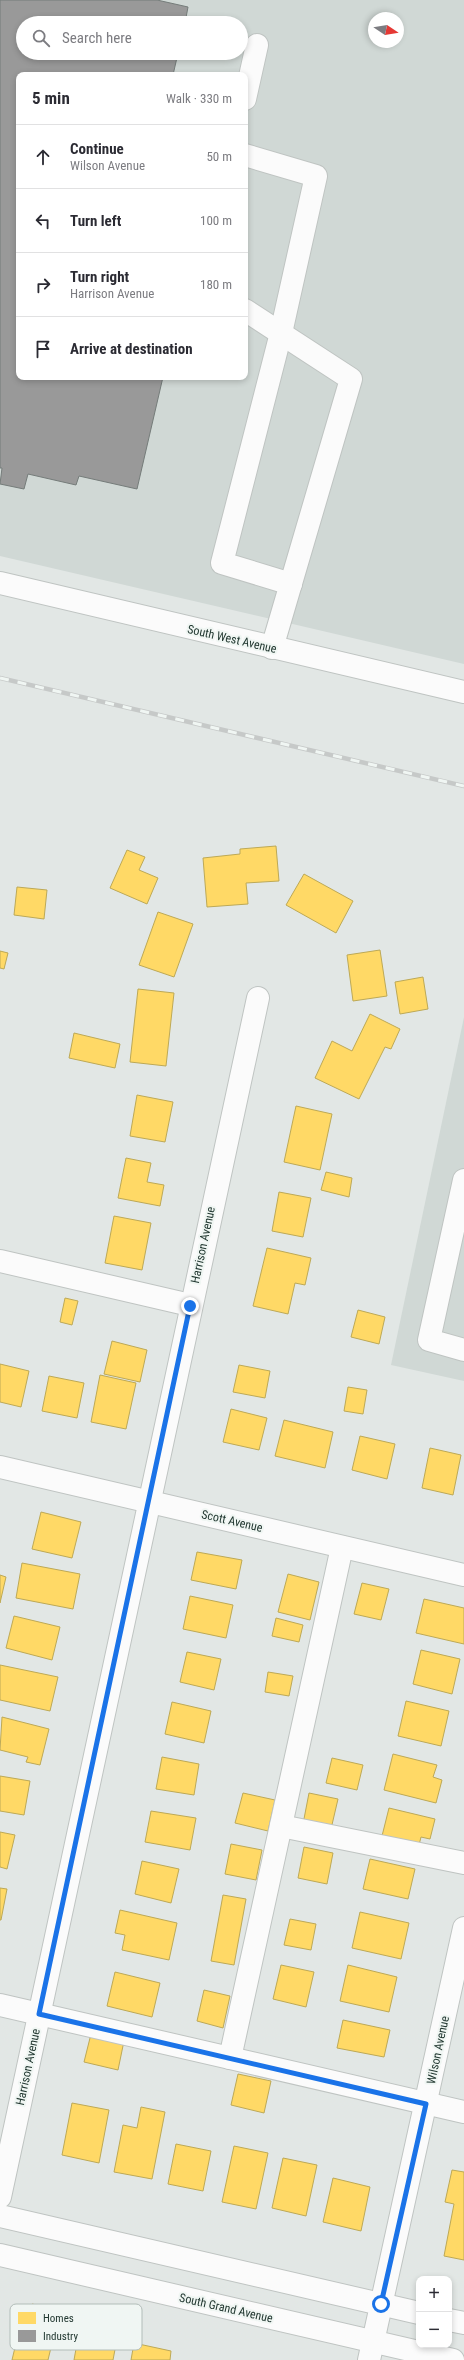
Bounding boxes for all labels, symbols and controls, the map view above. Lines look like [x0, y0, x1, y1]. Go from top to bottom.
north arrow [368, 12, 404, 48]
search box [16, 16, 248, 60]
icon: search [30, 27, 52, 49]
text: Search here [62, 29, 132, 47]
text: 5 min [32, 88, 70, 108]
text: Walk · 330 m [166, 91, 232, 106]
text: Continue [70, 140, 124, 158]
icon: ahead [32, 146, 54, 168]
text: 50 m [206, 149, 232, 164]
text: Wilson Avenue [70, 158, 145, 173]
icon: left [32, 210, 54, 232]
text: Turn left [70, 212, 121, 230]
text: 100 m [200, 213, 232, 228]
text: Turn right [70, 268, 129, 286]
icon: right [32, 274, 54, 296]
text: 180 m [200, 277, 232, 292]
text: Harrison Avenue [70, 286, 154, 301]
icon: arrive [32, 338, 54, 360]
text: Arrive at destination [70, 340, 193, 358]
street label: South West Avenue [186, 622, 278, 656]
street label: Harrison Avenue [188, 1205, 218, 1285]
route end [181, 1297, 199, 1315]
street label: Scott Avenue [200, 1507, 264, 1535]
street label: Wilson Avenue [424, 2014, 452, 2085]
street label: Harrison Avenue [13, 2027, 43, 2107]
map controls [416, 2276, 452, 2348]
button: + [416, 2276, 452, 2312]
street label: South Grand Avenue [178, 2290, 274, 2326]
route start [372, 2295, 390, 2313]
legend [10, 2304, 142, 2350]
text: Homes [43, 2312, 74, 2325]
button: − [416, 2312, 452, 2348]
text: Industry [43, 2330, 79, 2343]

